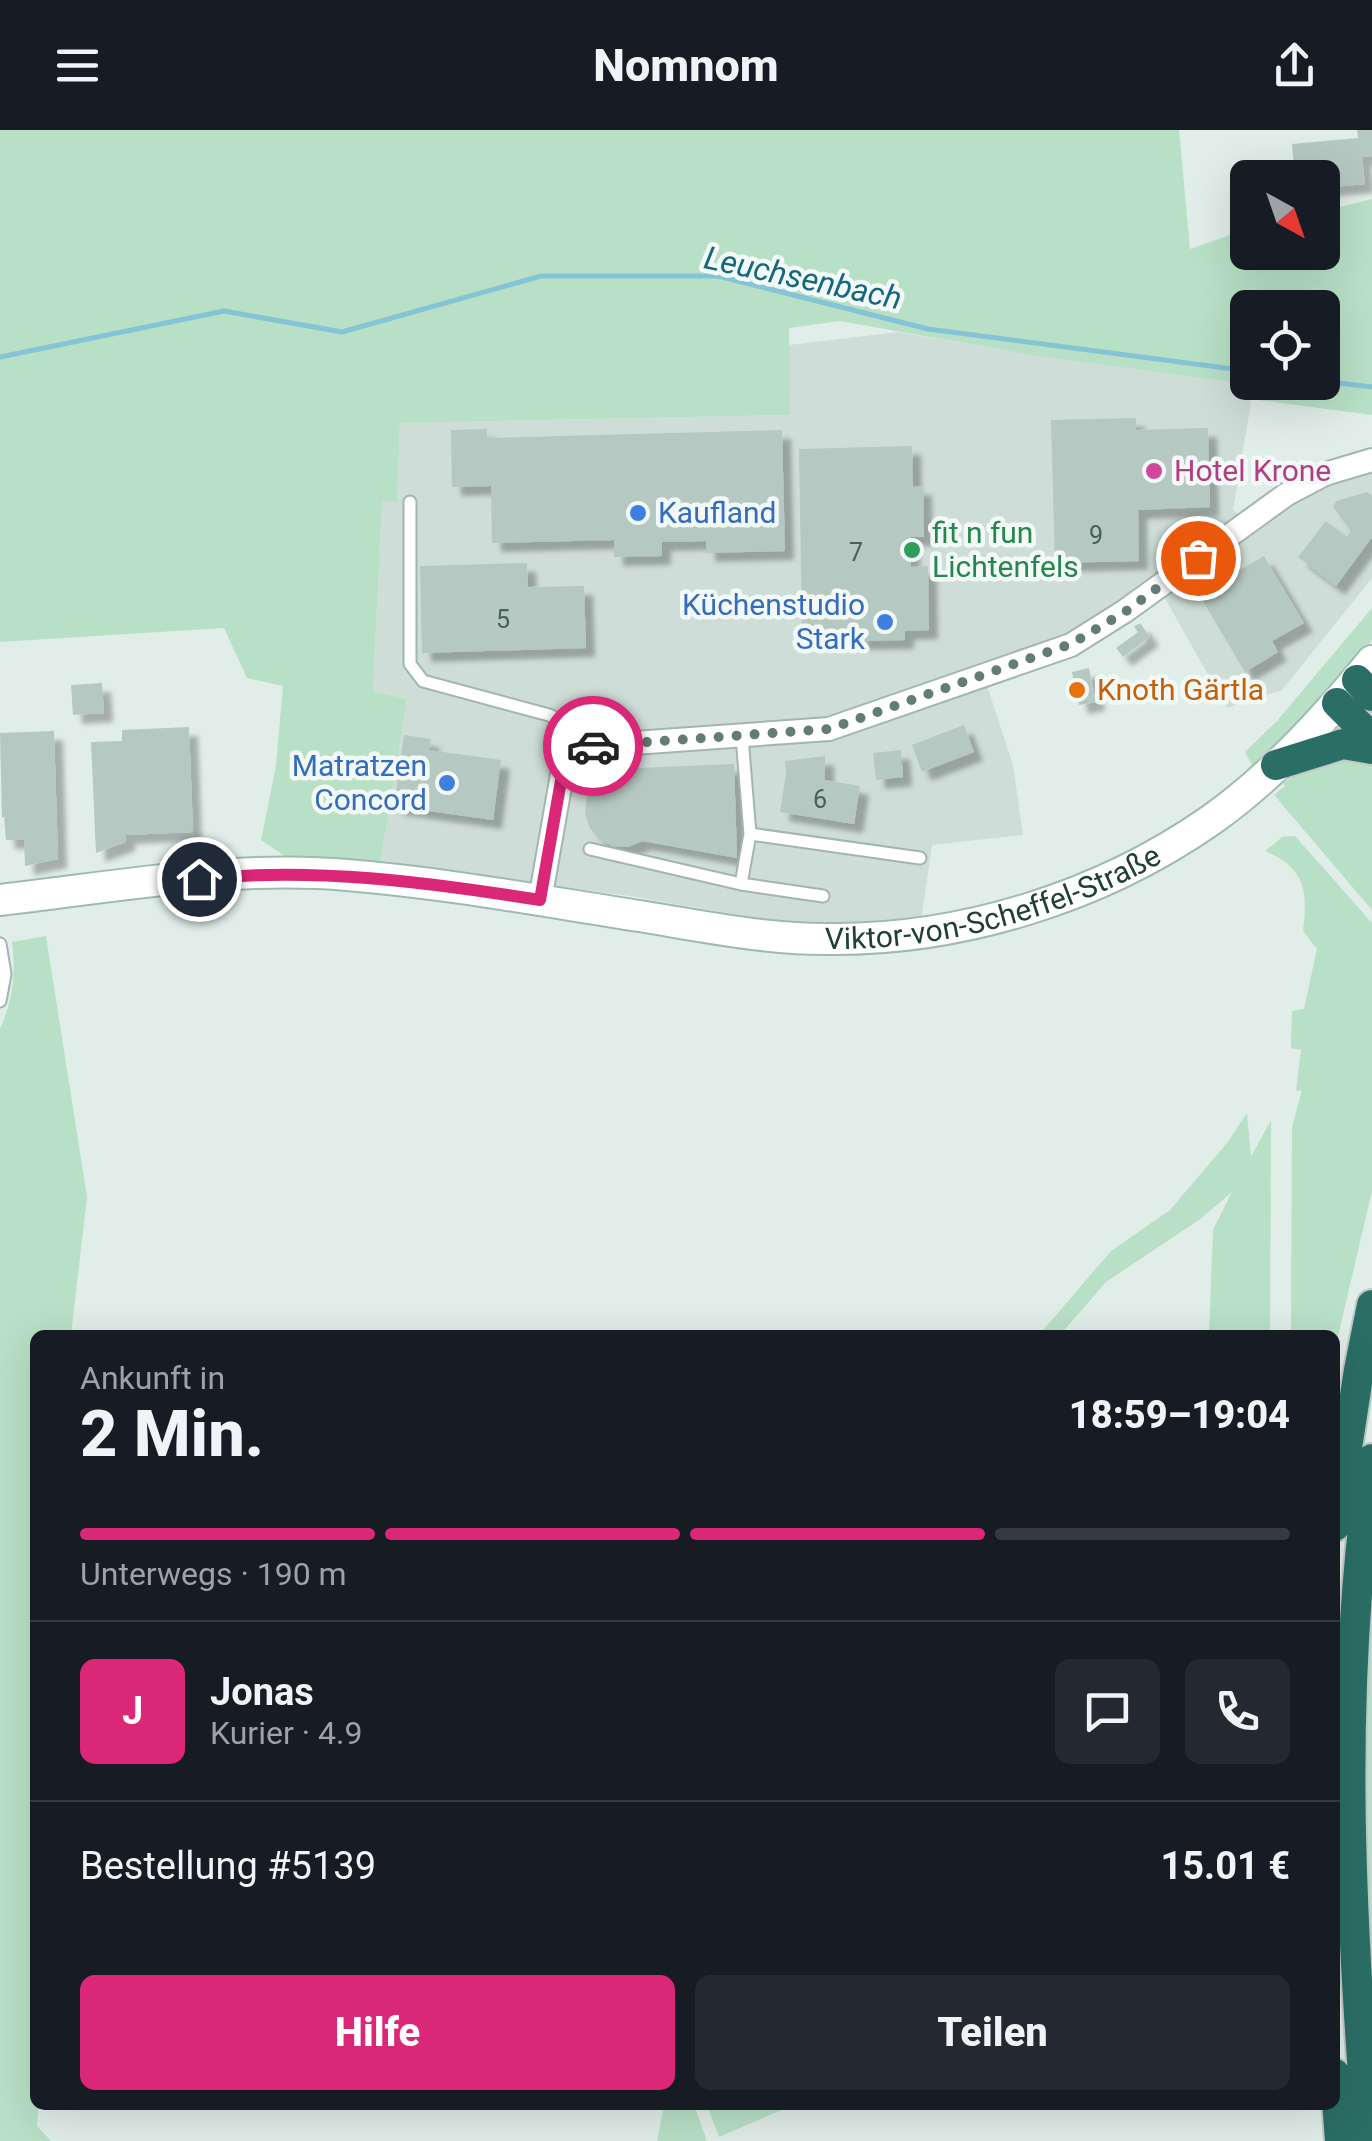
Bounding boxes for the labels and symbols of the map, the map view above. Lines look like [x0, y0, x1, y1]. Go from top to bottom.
north arrow [1230, 160, 1340, 270]
water label: Leuchsenbach [701, 239, 905, 317]
place label: Hotel Krone [1174, 453, 1331, 488]
marker: Hotel Krone [1143, 460, 1165, 482]
place label: Kaufland [658, 495, 777, 530]
marker: Kaufland [627, 502, 649, 524]
place label: fit n fun Lichtenfels [932, 515, 1079, 584]
pin [1156, 516, 1241, 601]
house number: 9 [1089, 521, 1103, 550]
house number: 7 [849, 538, 863, 567]
marker: fit n fun Lichtenfels [901, 539, 923, 561]
place label: Küchenstudio Stark [682, 587, 866, 656]
house number: 5 [496, 605, 510, 634]
marker: Küchenstudio Stark [874, 611, 896, 633]
place label: Knoth Gärtla [1097, 672, 1264, 707]
marker: Knoth Gärtla [1066, 679, 1088, 701]
courier [543, 696, 643, 796]
place label: Matratzen Concord [292, 748, 427, 817]
marker: Matratzen Concord [436, 772, 458, 794]
house number: 6 [813, 785, 827, 814]
pin [157, 837, 242, 922]
street label: Viktor-von-Scheffel-Straße [825, 837, 1166, 956]

